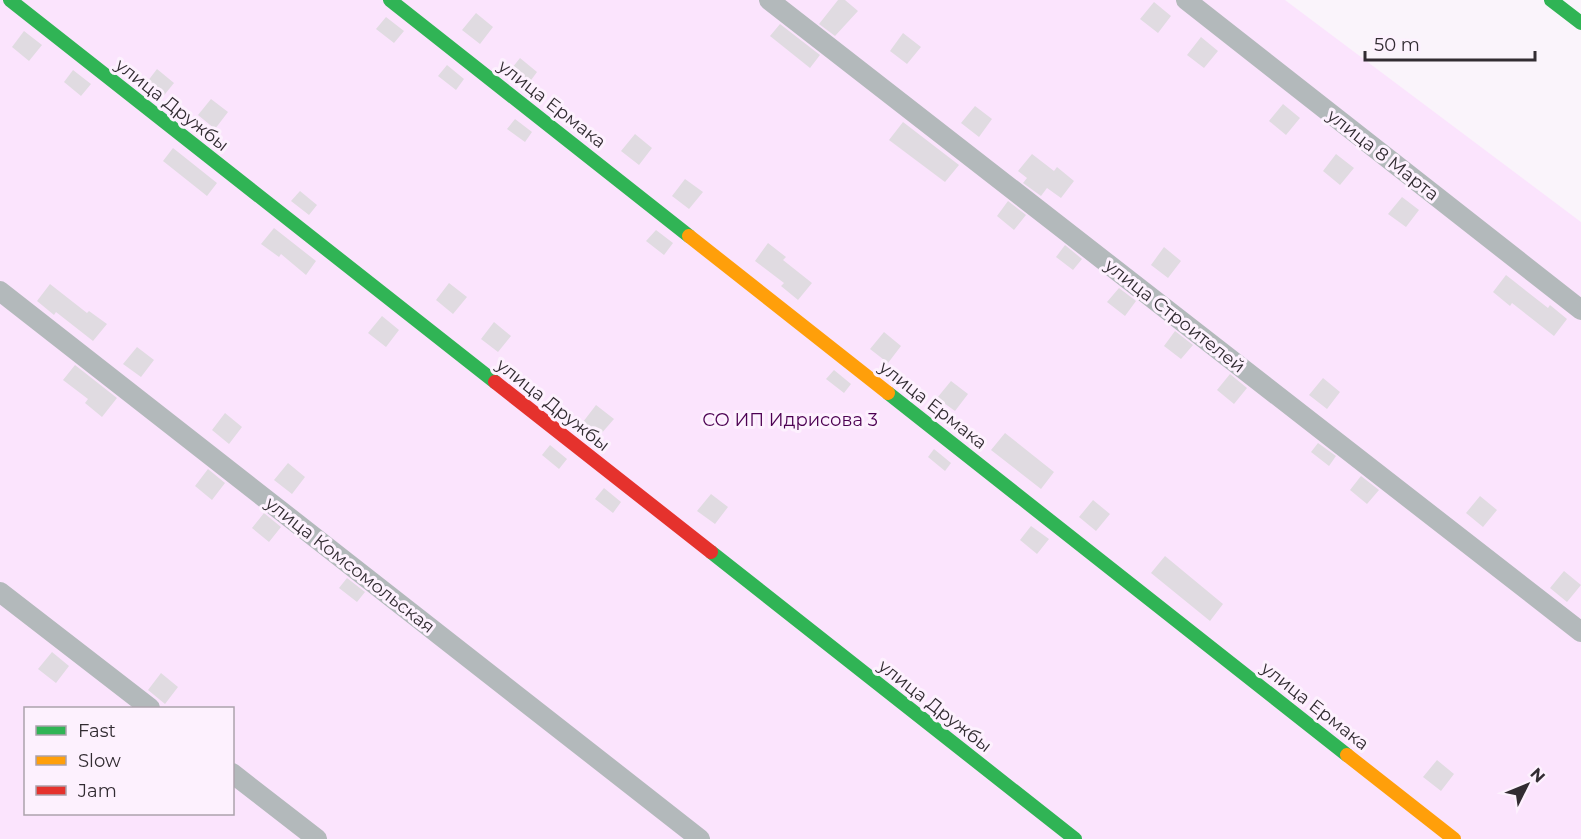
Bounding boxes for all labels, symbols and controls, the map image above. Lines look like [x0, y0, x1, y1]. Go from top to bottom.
scale bar [1365, 24, 1534, 62]
text: 50 m [1374, 34, 1420, 56]
street label: улица Дружбы [110, 53, 233, 156]
street label: улица Ермака [493, 55, 610, 153]
street label: улица 8 Марта [1322, 104, 1443, 206]
street label: улица Строителей [1100, 254, 1250, 378]
street label: улица Дружбы [491, 353, 614, 456]
street label: улица Ермака [874, 356, 991, 454]
park label: СО ИП Идрисова 3 [702, 409, 878, 431]
street label: улица Комсомольская [260, 491, 439, 638]
street label: улица Дружбы [873, 654, 996, 757]
street label: улица Ермака [1256, 657, 1373, 755]
legend [24, 707, 234, 815]
text: Fast [78, 720, 116, 742]
text: Slow [78, 750, 121, 772]
north arrow [1497, 755, 1557, 815]
text: N [1526, 764, 1549, 786]
text: Jam [77, 780, 117, 802]

